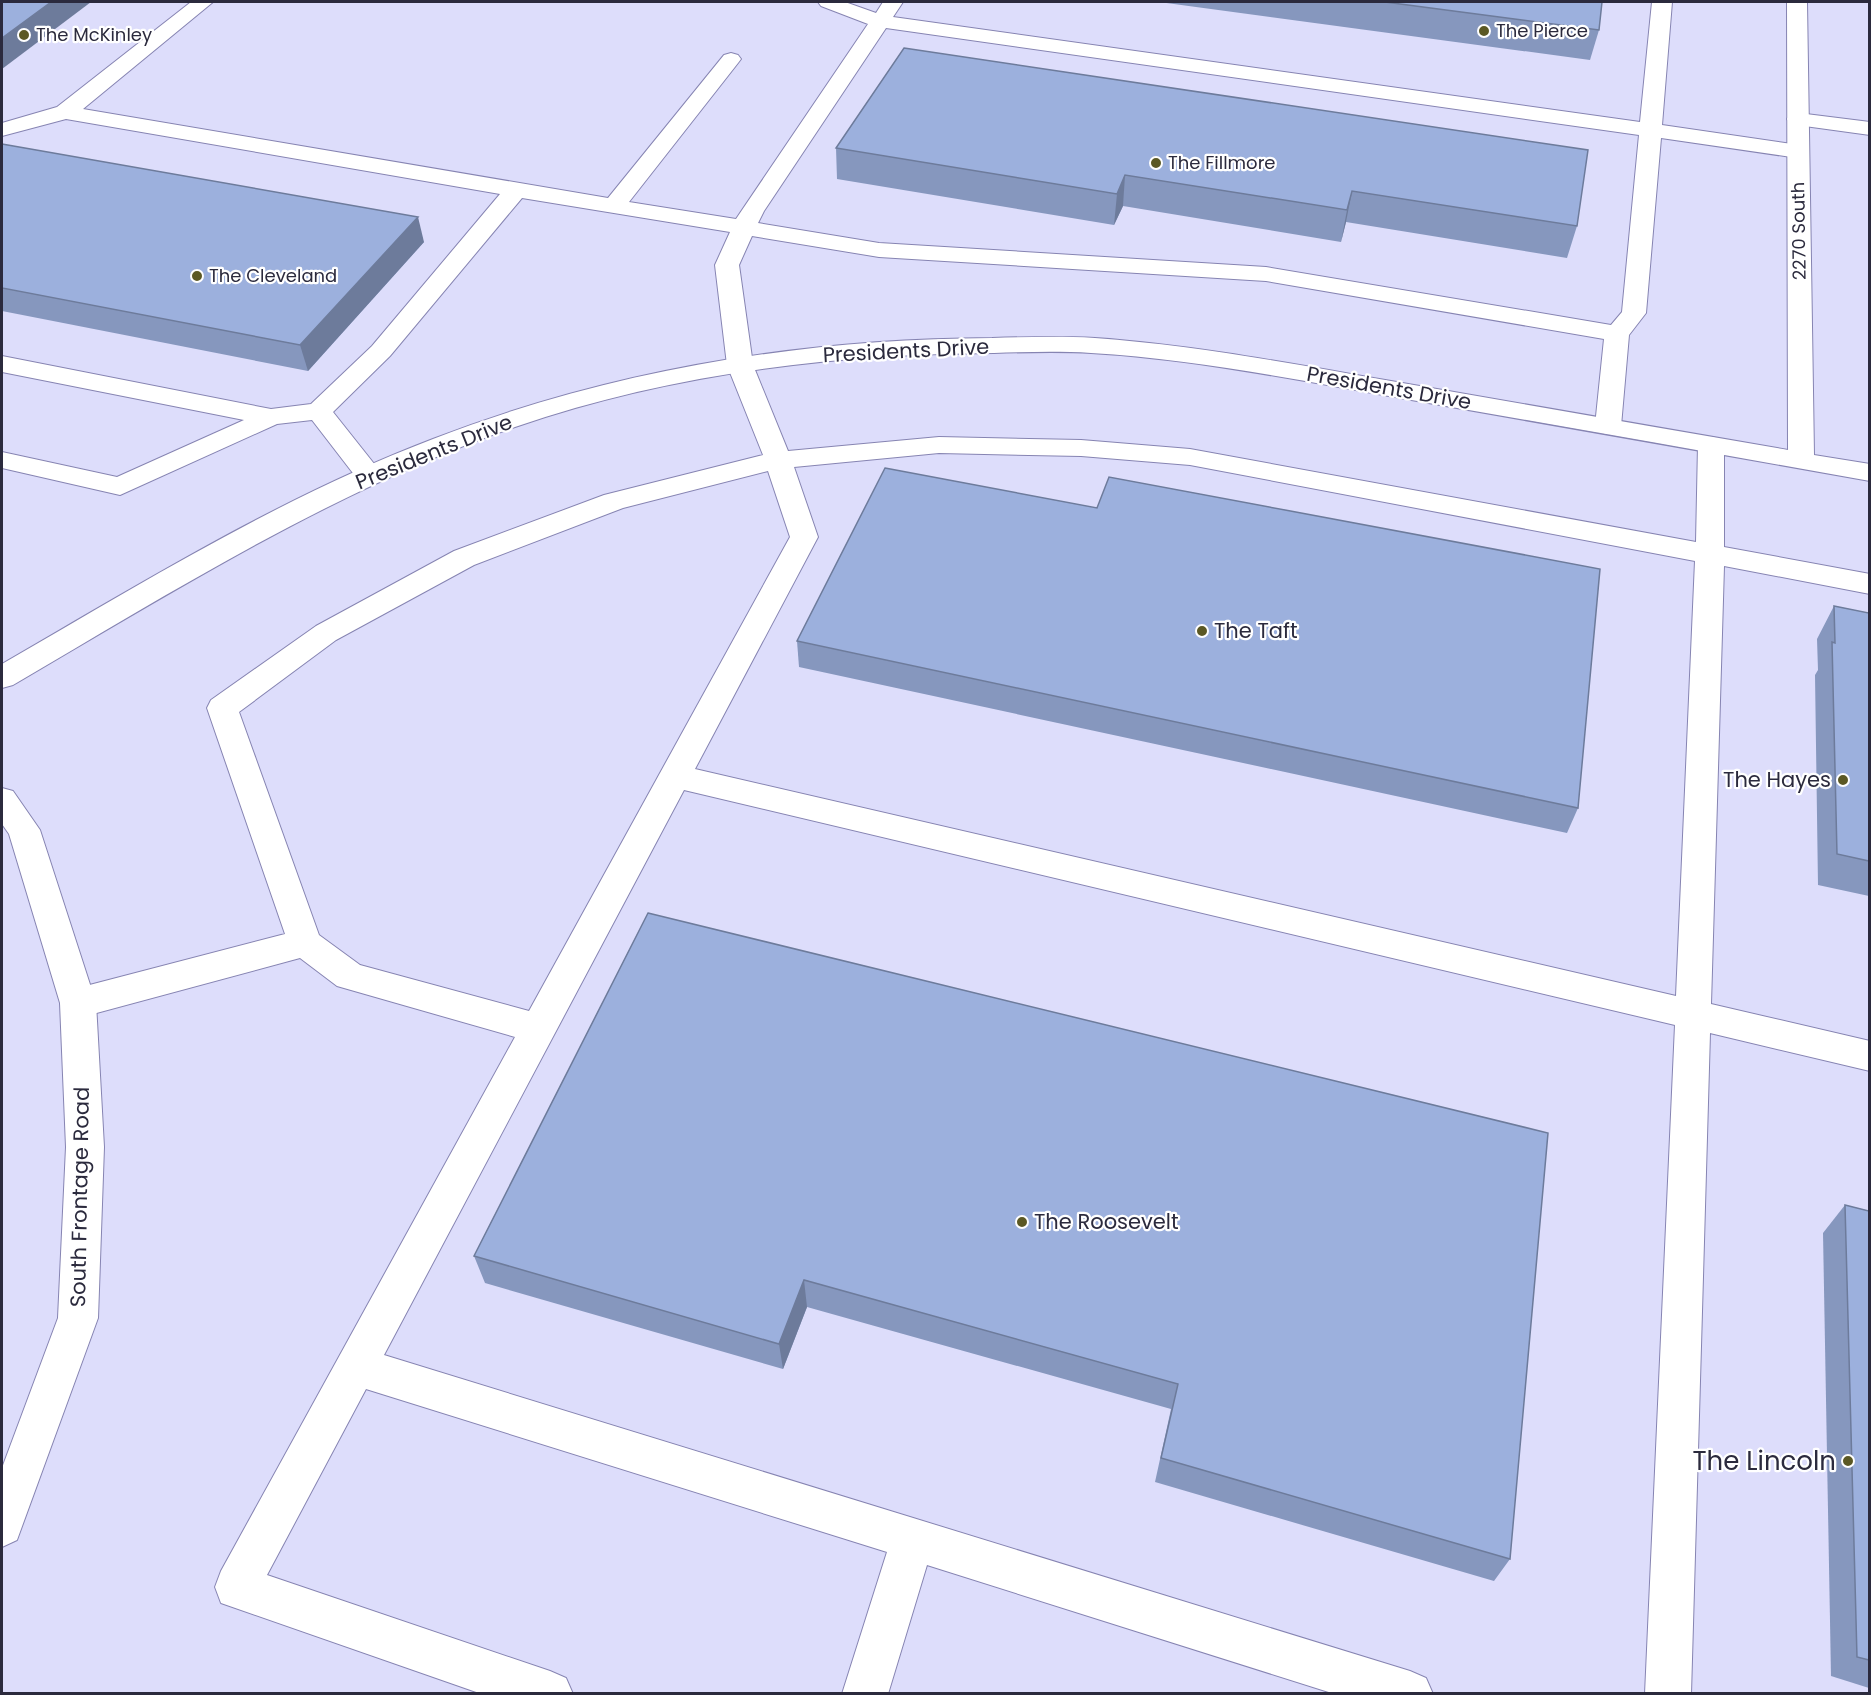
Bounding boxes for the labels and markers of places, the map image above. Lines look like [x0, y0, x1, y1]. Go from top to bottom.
place label: The Pierce [1496, 18, 1588, 43]
place label: The McKinley [36, 22, 152, 47]
marker: The Pierce [1477, 24, 1491, 38]
marker: The McKinley [17, 28, 31, 42]
place label: The Fillmore [1168, 150, 1276, 175]
marker: The Fillmore [1149, 156, 1163, 170]
place label: The Cleveland [209, 263, 337, 288]
marker: The Cleveland [190, 269, 204, 283]
place label: The Taft [1214, 616, 1298, 645]
marker: The Taft [1195, 624, 1209, 638]
place label: The Hayes [1723, 765, 1831, 794]
marker: The Hayes [1836, 773, 1850, 787]
place label: The Roosevelt [1034, 1207, 1179, 1236]
marker: The Roosevelt [1015, 1215, 1029, 1229]
place label: The Lincoln [1693, 1443, 1836, 1479]
marker: The Lincoln [1841, 1454, 1855, 1468]

